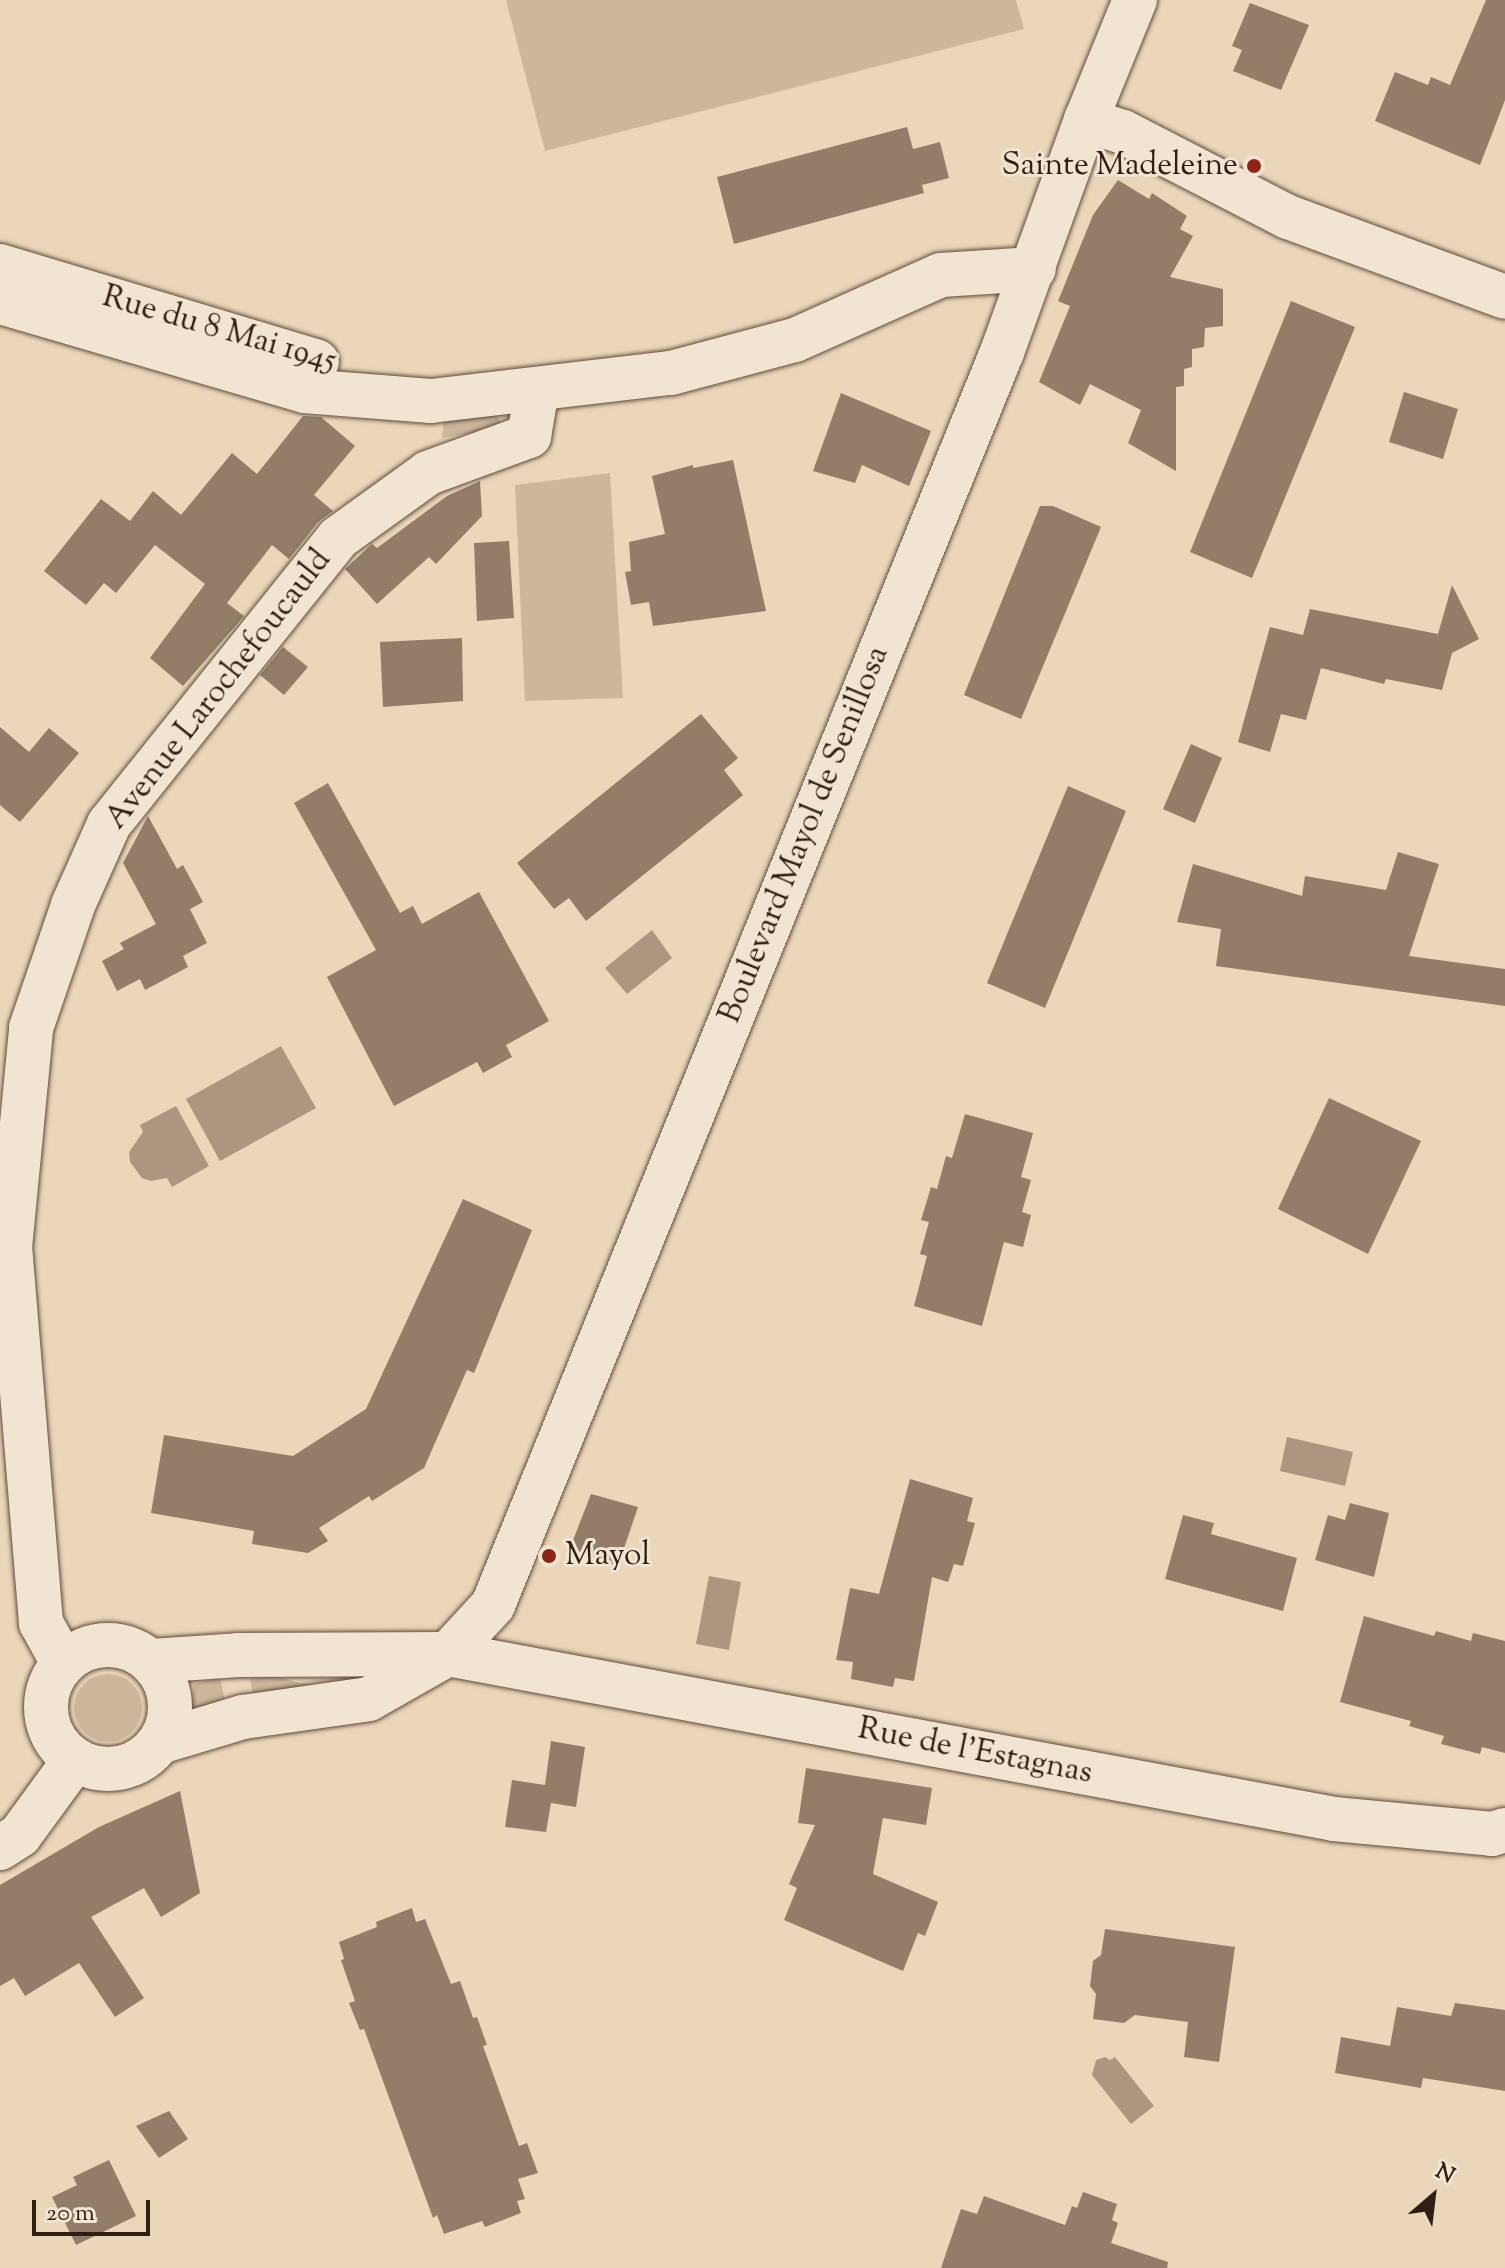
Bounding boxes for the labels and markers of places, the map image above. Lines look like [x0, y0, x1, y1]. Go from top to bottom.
place label: Sainte Madeleine [1001, 147, 1238, 185]
marker: Sainte Madeleine [1245, 157, 1263, 175]
place label: Mayol [565, 1537, 650, 1575]
marker: Mayol [540, 1547, 558, 1565]

